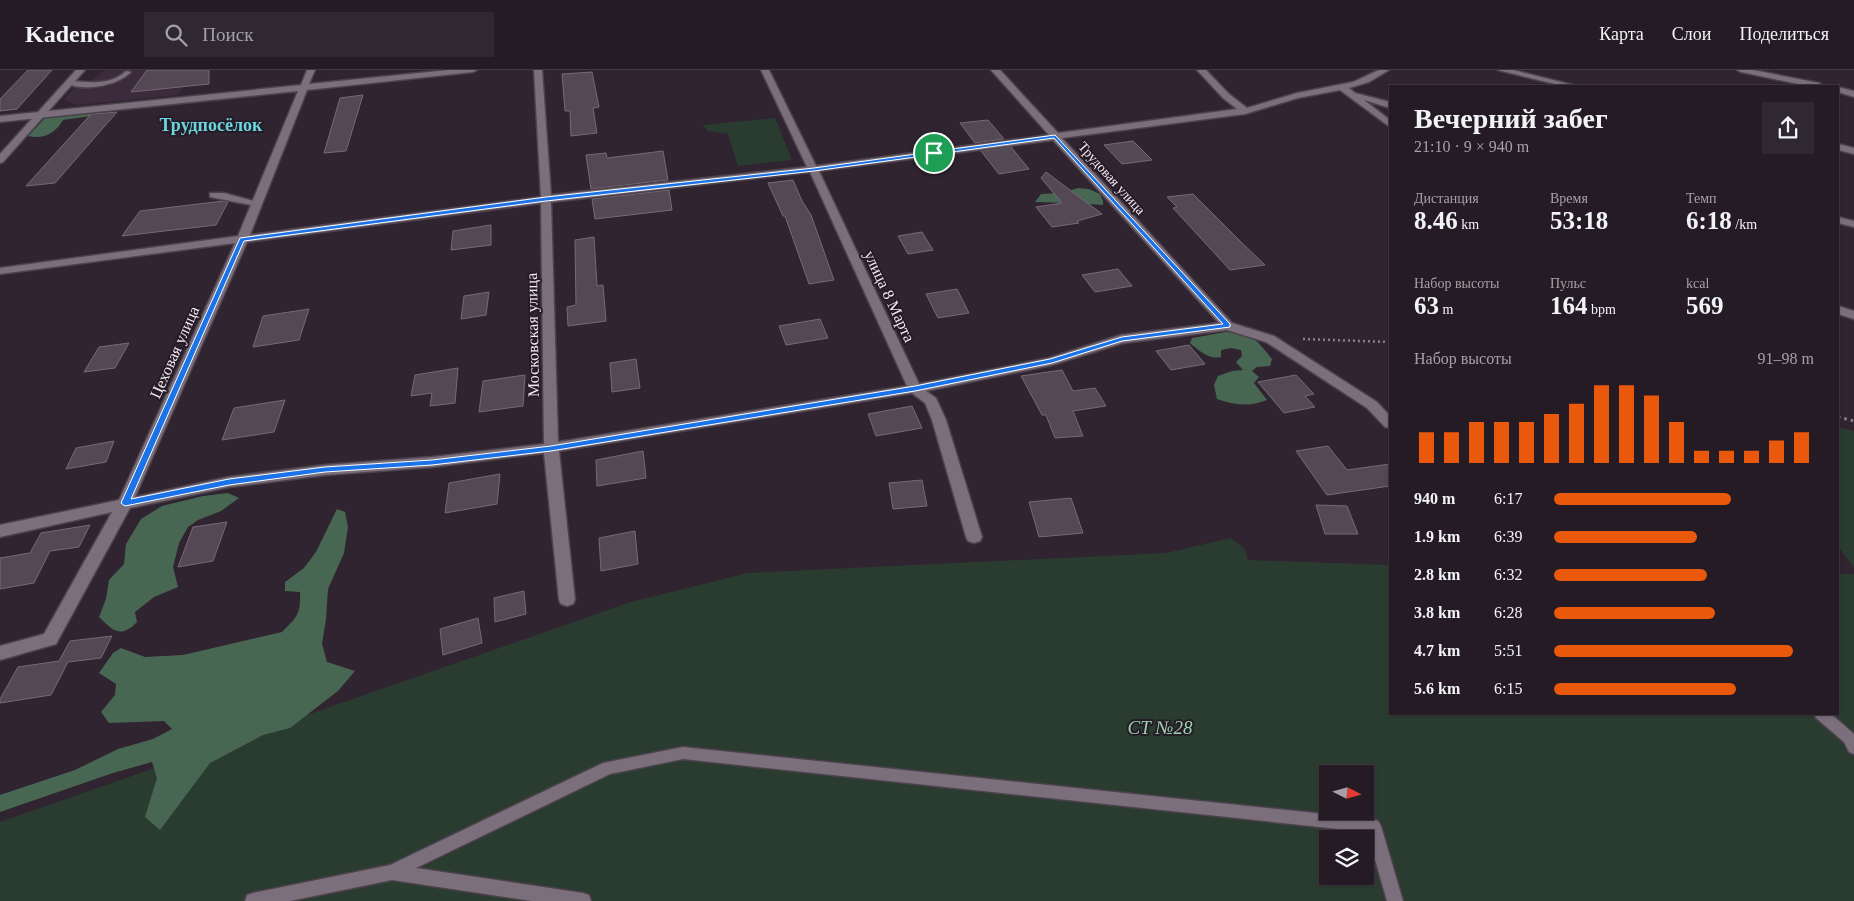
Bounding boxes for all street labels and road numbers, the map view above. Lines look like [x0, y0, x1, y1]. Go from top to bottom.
street label: Трудовая улица [1075, 139, 1149, 218]
street label: улица 8 Марта [860, 248, 918, 345]
street label: Московская улица [523, 273, 543, 397]
street label: Цеховая улица [147, 303, 203, 401]

